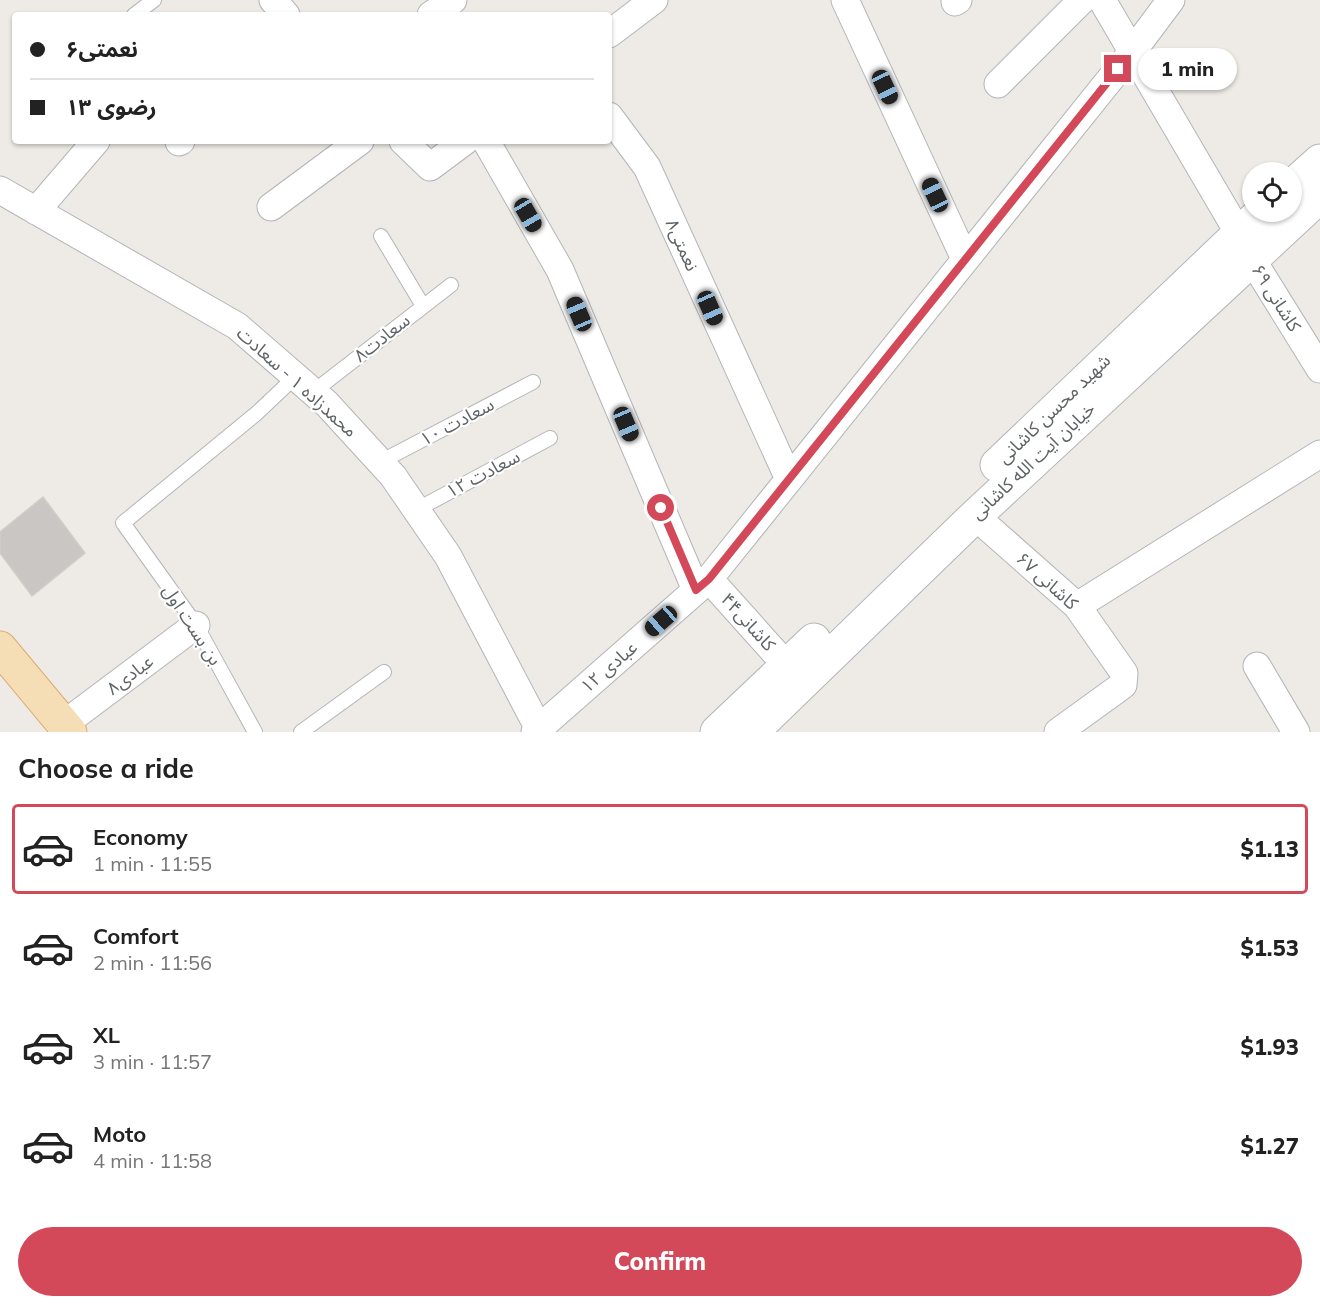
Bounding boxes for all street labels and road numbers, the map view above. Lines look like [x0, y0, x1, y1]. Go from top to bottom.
street label: نعمتی۸ [661, 215, 704, 275]
street label: کاشانی ۶۹ [1247, 260, 1306, 336]
street label: سعادت۸ [349, 308, 415, 367]
street label: محمدزاده ۱ - سعادت [232, 321, 362, 442]
street label: شهید محسن کاشانی [992, 349, 1115, 468]
street label: سعادت ۱۰ [416, 393, 498, 451]
street label: خیابان آیت الله کاشانی [966, 397, 1100, 524]
street label: سعادت ۱۲ [442, 445, 524, 503]
street label: کاشانی ۶۷ [1012, 547, 1083, 615]
street label: بن بست اول [158, 580, 227, 670]
street label: کاشانی۴۴ [716, 588, 781, 656]
street label: عبادی ۱۲ [575, 636, 642, 698]
street label: عبادی۸ [102, 649, 158, 700]

